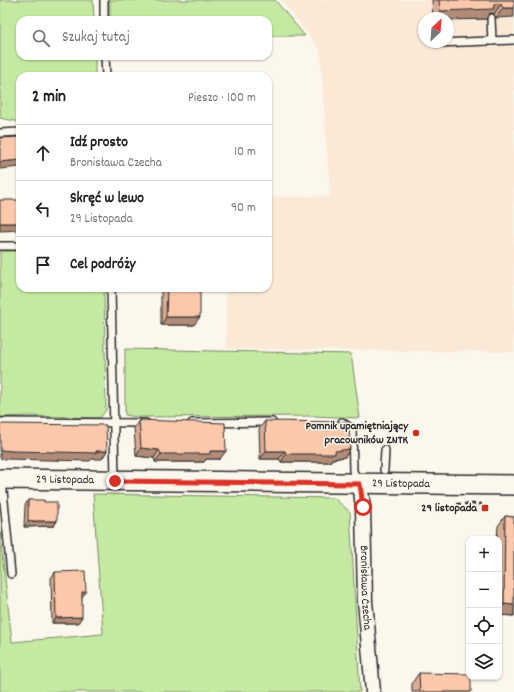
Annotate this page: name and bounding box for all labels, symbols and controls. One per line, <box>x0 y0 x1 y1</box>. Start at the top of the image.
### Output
north arrow <box>418 12 454 48</box>
search box <box>16 16 272 60</box>
icon: search <box>30 27 52 49</box>
text: Szukaj tutaj <box>62 27 130 49</box>
text: 2 min <box>32 86 66 110</box>
text: Pieszo · 100 m <box>188 89 256 108</box>
text: Idź prosto <box>70 132 128 154</box>
icon: ahead <box>32 142 54 164</box>
text: 10 m <box>234 143 256 162</box>
text: Bronisława Czecha <box>70 154 162 173</box>
text: Skręć w lewo <box>70 188 144 210</box>
icon: left <box>32 198 54 220</box>
text: 90 m <box>231 199 256 218</box>
text: 29 Listopada <box>70 210 133 229</box>
icon: arrive <box>32 254 54 276</box>
text: Cel podróży <box>70 254 136 276</box>
place label: Pomnik upamiętniający pracowników ZNTK <box>306 418 409 449</box>
marker: Pomnik upamiętniający pracowników ZNTK <box>411 428 421 438</box>
street label: 29 Listopada <box>36 471 94 489</box>
route end <box>106 472 124 490</box>
street label: 29 Listopada <box>372 475 430 493</box>
route start <box>354 498 372 516</box>
place label: 29 listopada <box>421 500 478 517</box>
marker: 29 listopada <box>480 503 490 513</box>
map controls <box>466 536 502 680</box>
button: + <box>466 536 502 572</box>
street label: Bronisława Czecha <box>355 545 376 631</box>
button: − <box>466 572 502 608</box>
button: locate <box>466 608 502 644</box>
button: layers <box>466 644 502 680</box>

